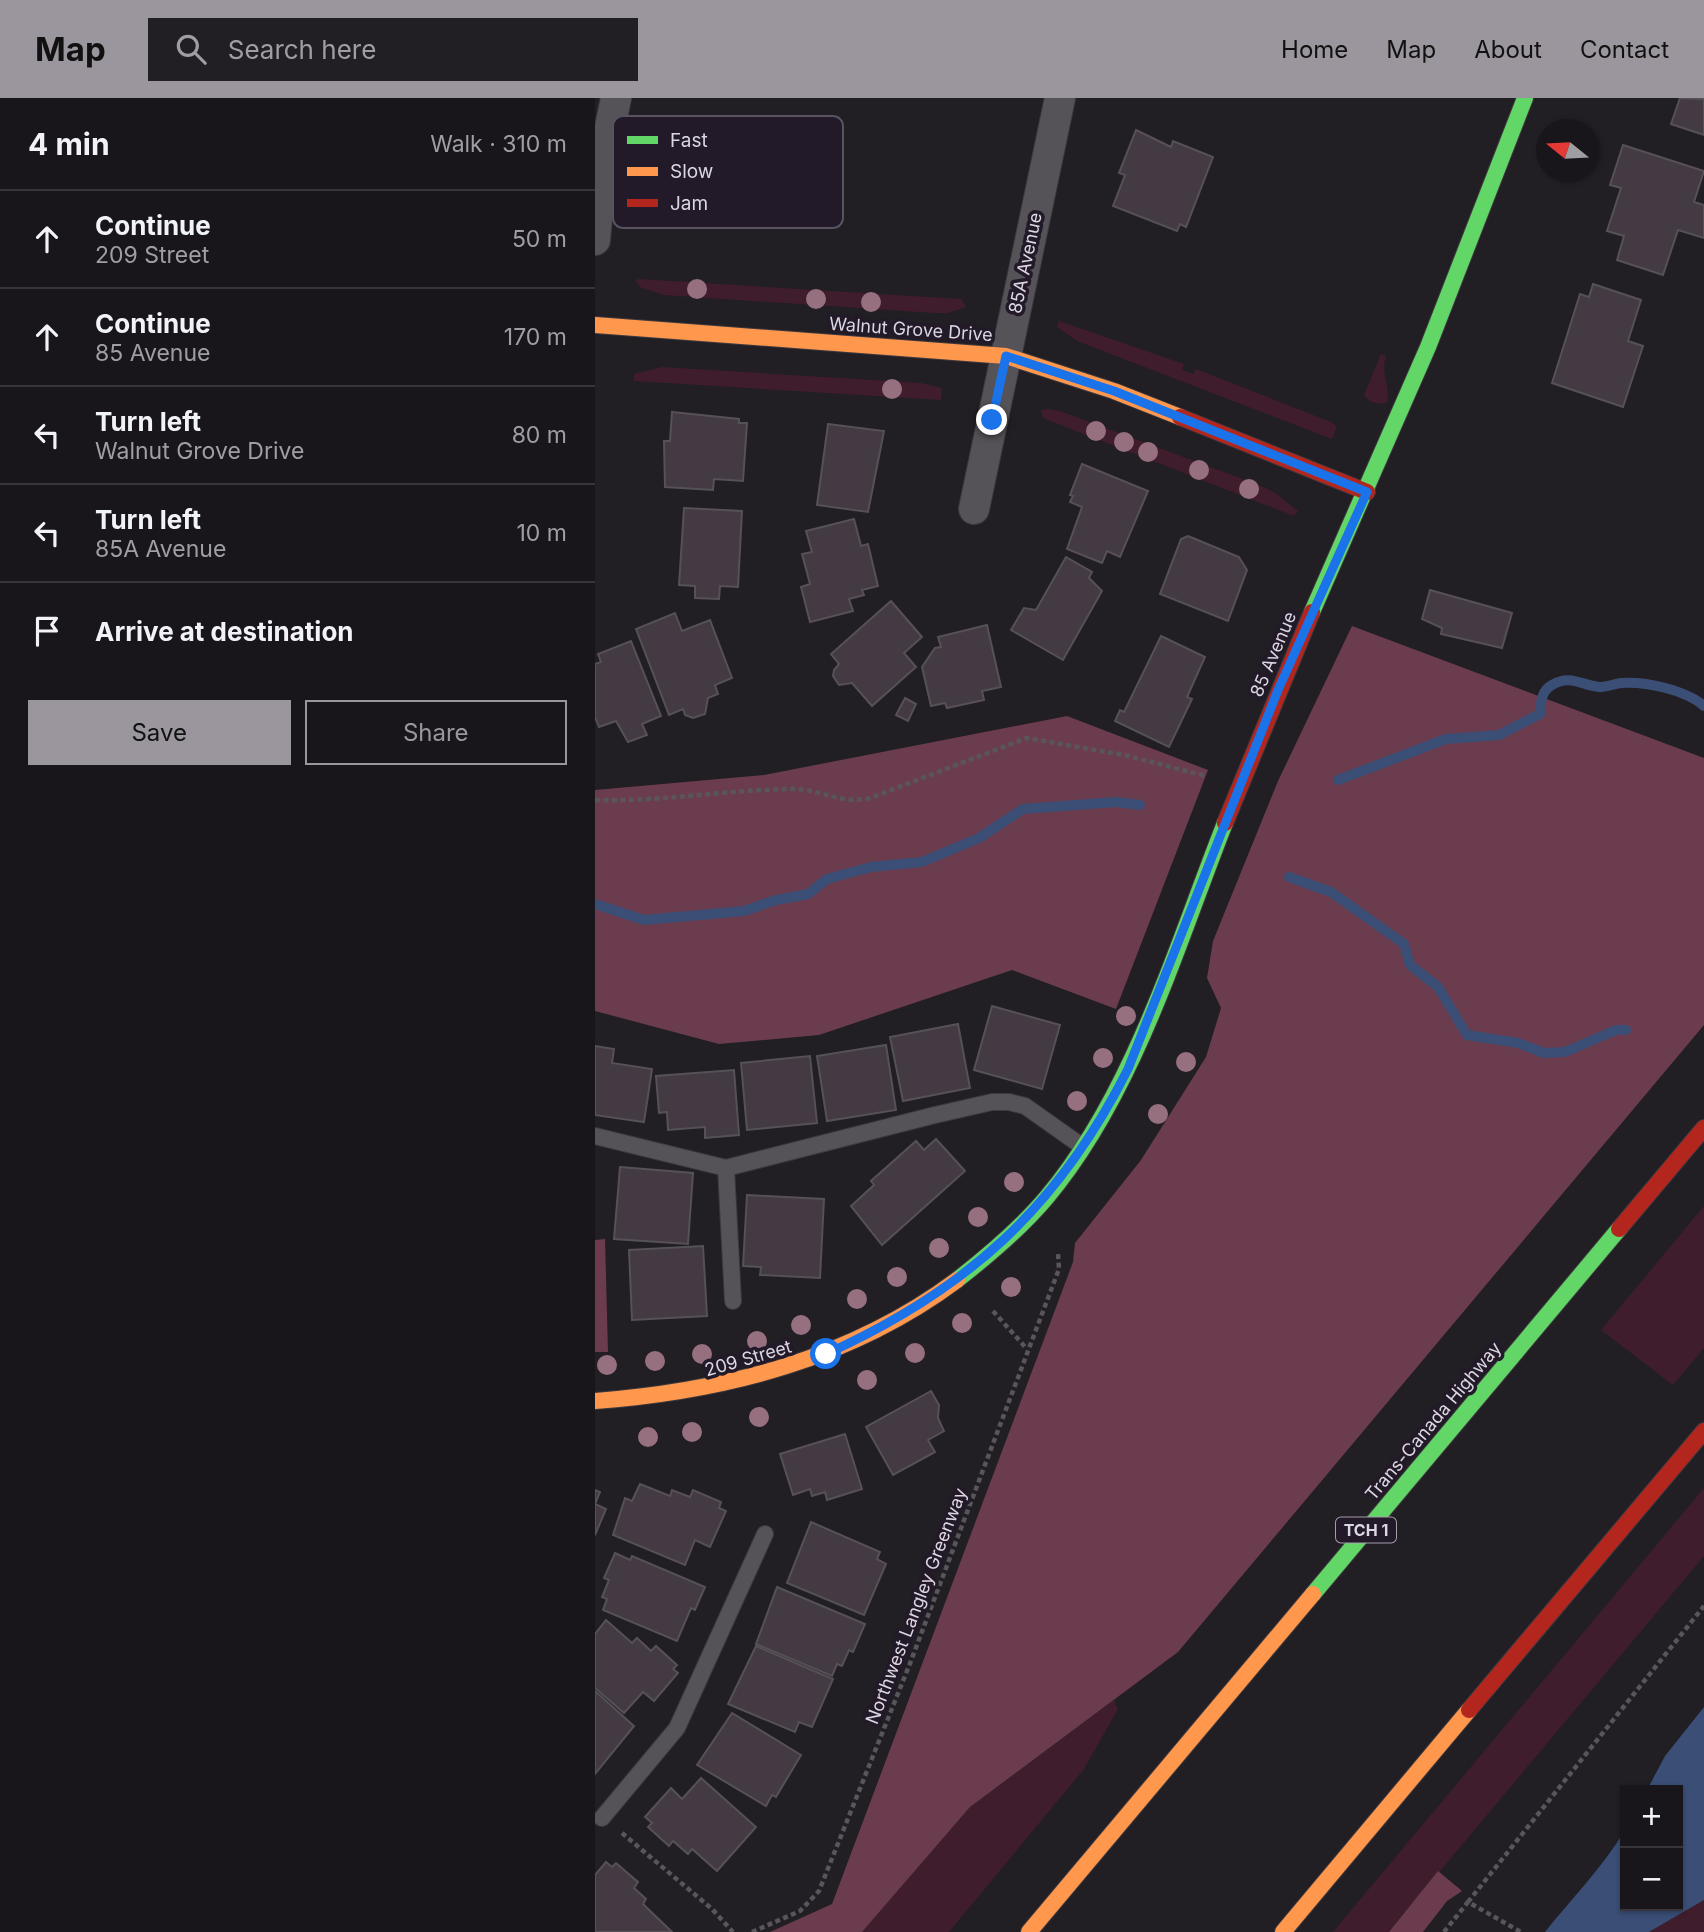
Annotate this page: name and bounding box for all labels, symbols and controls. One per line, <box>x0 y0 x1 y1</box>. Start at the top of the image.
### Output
search box <box>148 18 638 81</box>
text: Map <box>35 29 106 69</box>
icon: search <box>172 30 210 68</box>
text: Search here <box>228 34 376 65</box>
text: Home <box>1281 35 1348 64</box>
text: Map <box>1386 35 1436 64</box>
text: About <box>1474 35 1542 64</box>
text: Contact <box>1580 35 1669 64</box>
legend <box>613 116 843 228</box>
north arrow <box>1536 119 1599 182</box>
text: 4 min <box>28 126 110 162</box>
text: Fast <box>670 129 708 152</box>
text: Walk · 310 m <box>430 130 567 158</box>
text: Slow <box>670 160 713 183</box>
text: Jam <box>670 192 708 215</box>
text: Continue <box>95 210 211 241</box>
street label: 85A Avenue <box>1004 211 1046 315</box>
icon: ahead <box>28 220 66 258</box>
text: 50 m <box>512 225 567 253</box>
text: 209 Street <box>95 241 209 269</box>
text: Continue <box>95 308 211 339</box>
street label: Walnut Grove Drive <box>829 313 993 345</box>
icon: ahead <box>28 318 66 356</box>
text: 170 m <box>504 323 567 351</box>
text: 85 Avenue <box>95 339 210 367</box>
route end <box>976 404 1007 435</box>
text: Turn left <box>95 406 201 437</box>
icon: left <box>28 416 66 454</box>
text: 80 m <box>512 421 567 449</box>
text: Walnut Grove Drive <box>95 437 304 465</box>
text: Turn left <box>95 504 201 535</box>
icon: left <box>28 514 66 552</box>
text: 10 m <box>517 519 567 547</box>
text: 85A Avenue <box>95 535 226 563</box>
street label: 85 Avenue <box>1246 608 1300 700</box>
icon: arrive <box>28 612 66 650</box>
text: Arrive at destination <box>95 616 354 647</box>
button: Save <box>28 700 291 765</box>
button: Share <box>305 700 567 765</box>
street label: 209 Street <box>702 1336 794 1380</box>
route start <box>810 1338 841 1369</box>
street label: Trans-Canada Highway <box>1361 1338 1505 1504</box>
street label: Northwest Langley Greenway <box>861 1485 971 1727</box>
road number: TCH 1 <box>1336 1518 1396 1542</box>
map controls <box>1620 1785 1683 1911</box>
button: + <box>1620 1785 1683 1848</box>
button: − <box>1620 1848 1683 1911</box>

